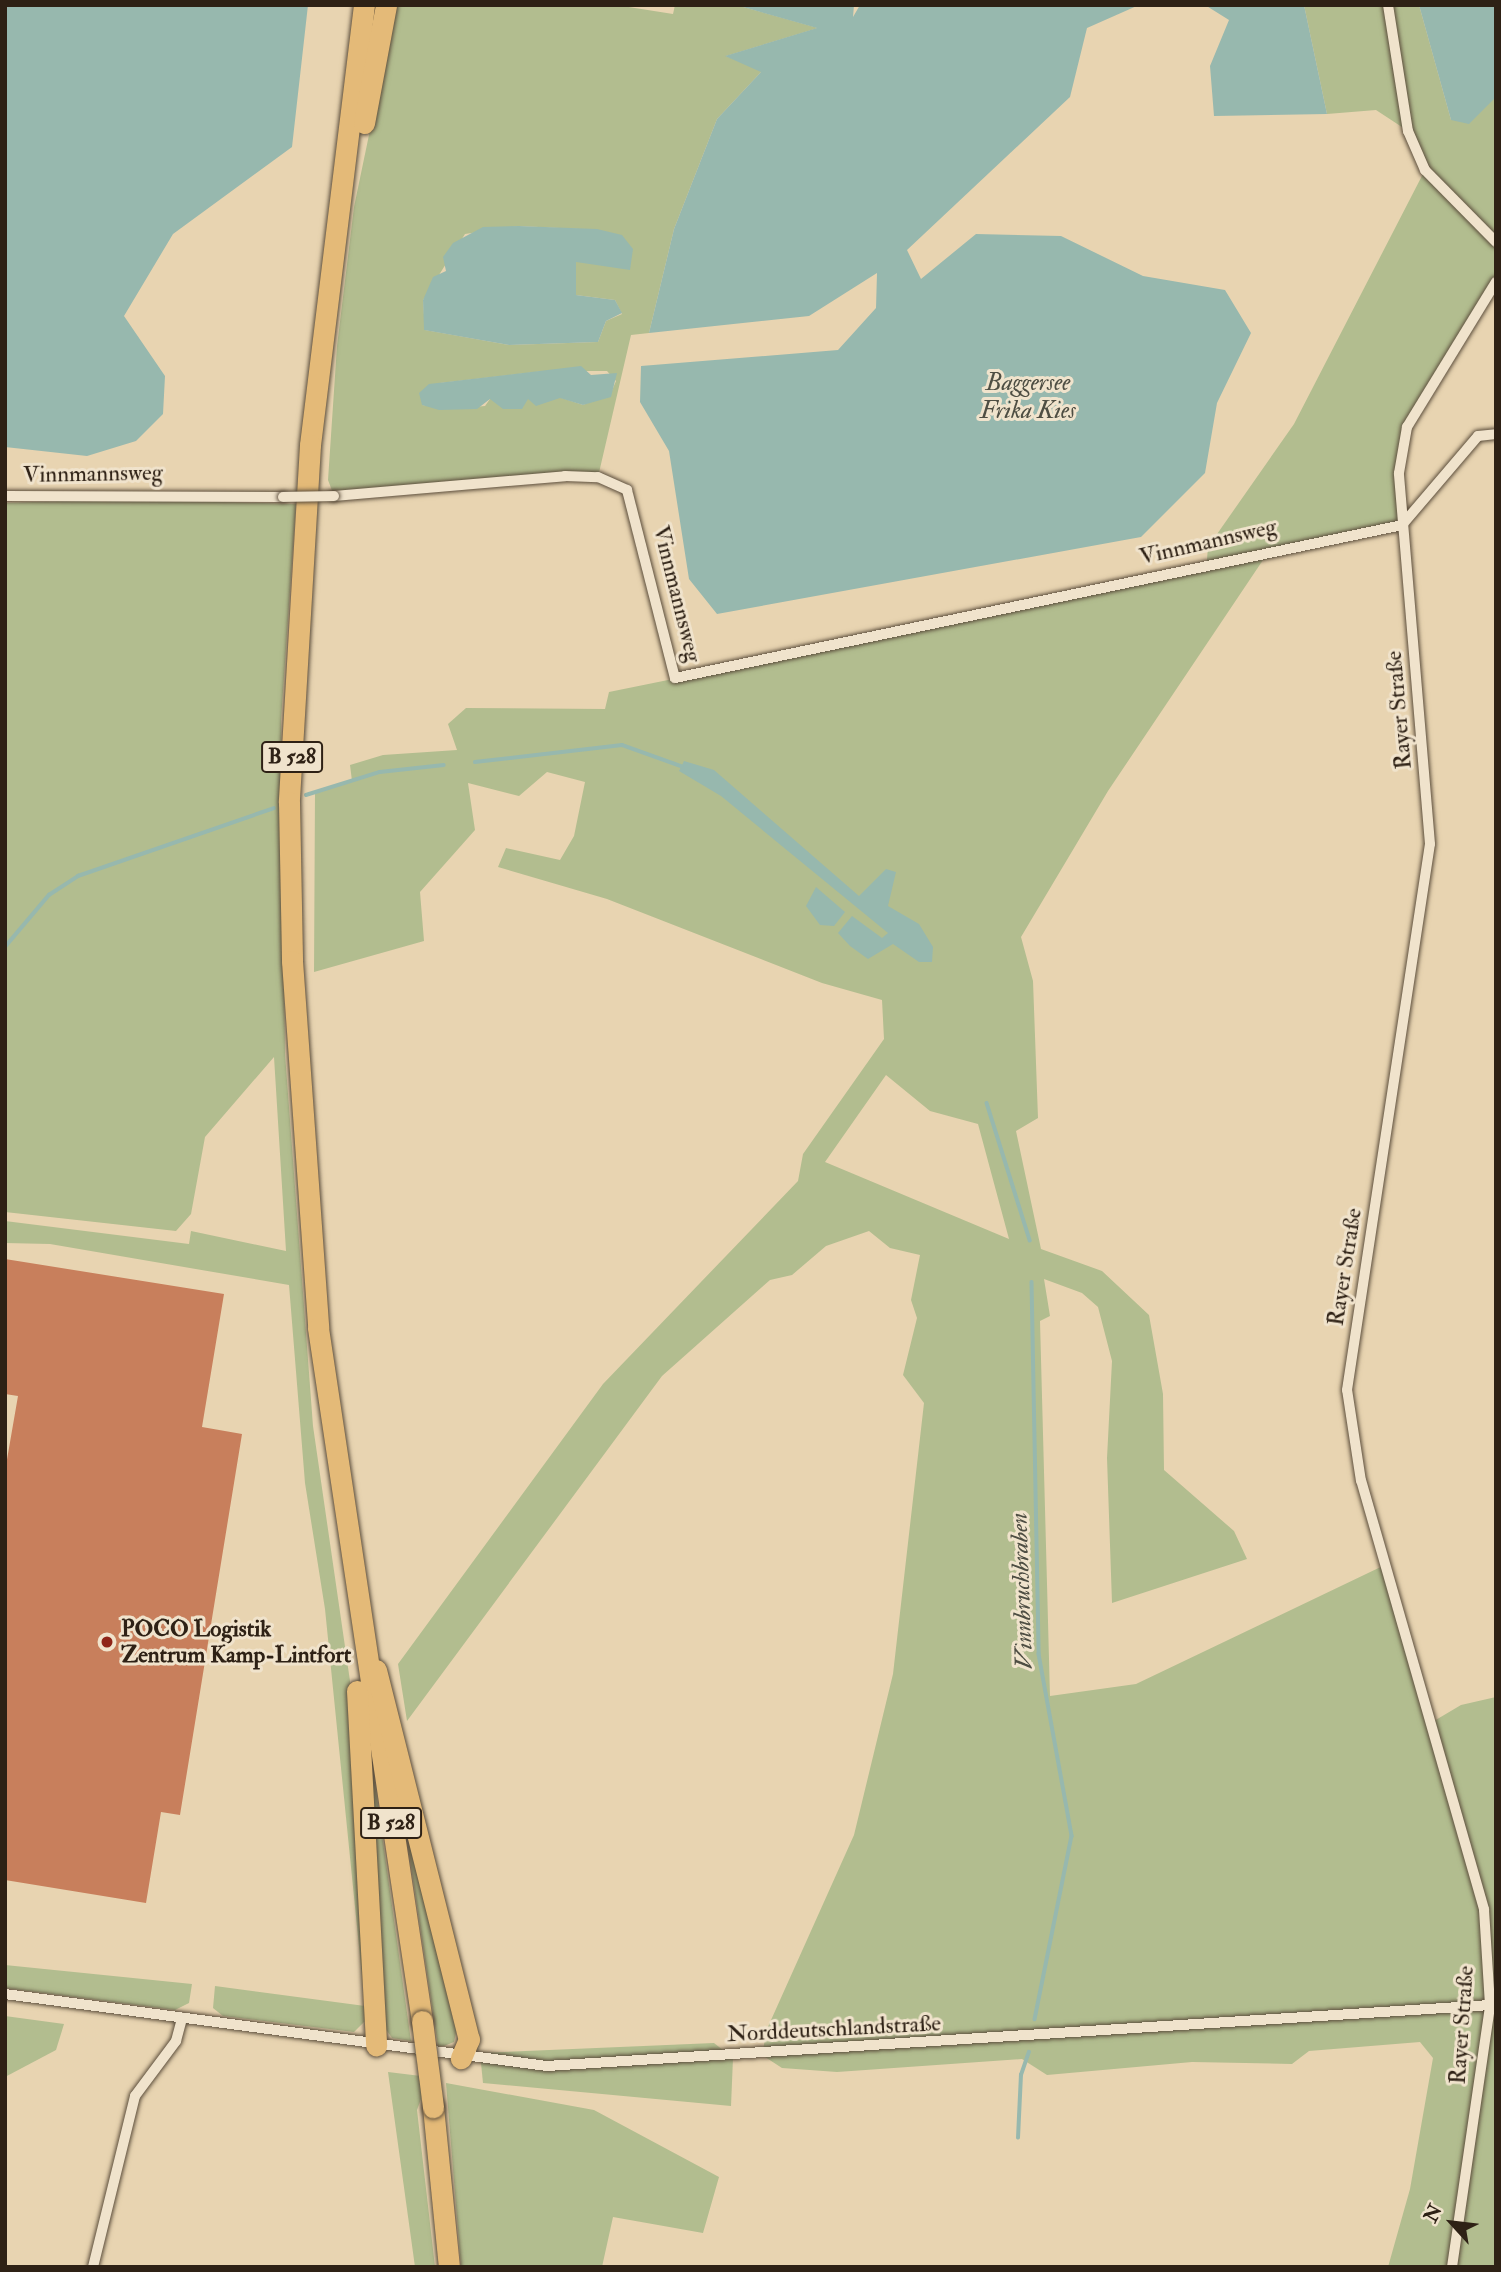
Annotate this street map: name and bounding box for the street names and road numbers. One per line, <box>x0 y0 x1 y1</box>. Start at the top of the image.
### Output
street label: Vinnmannsweg <box>23 459 163 489</box>
street label: Vinnmannsweg <box>1137 513 1279 571</box>
street label: Vinnmannsweg <box>647 523 707 665</box>
street label: Rayer Straße <box>1380 650 1418 770</box>
road number: B 528 <box>260 740 324 774</box>
street label: Rayer Straße <box>1322 1206 1368 1328</box>
road number: B 528 <box>360 1806 422 1840</box>
street label: Rayer Straße <box>1444 1965 1480 2085</box>
street label: Norddeutschlandstraße <box>726 2010 942 2048</box>

